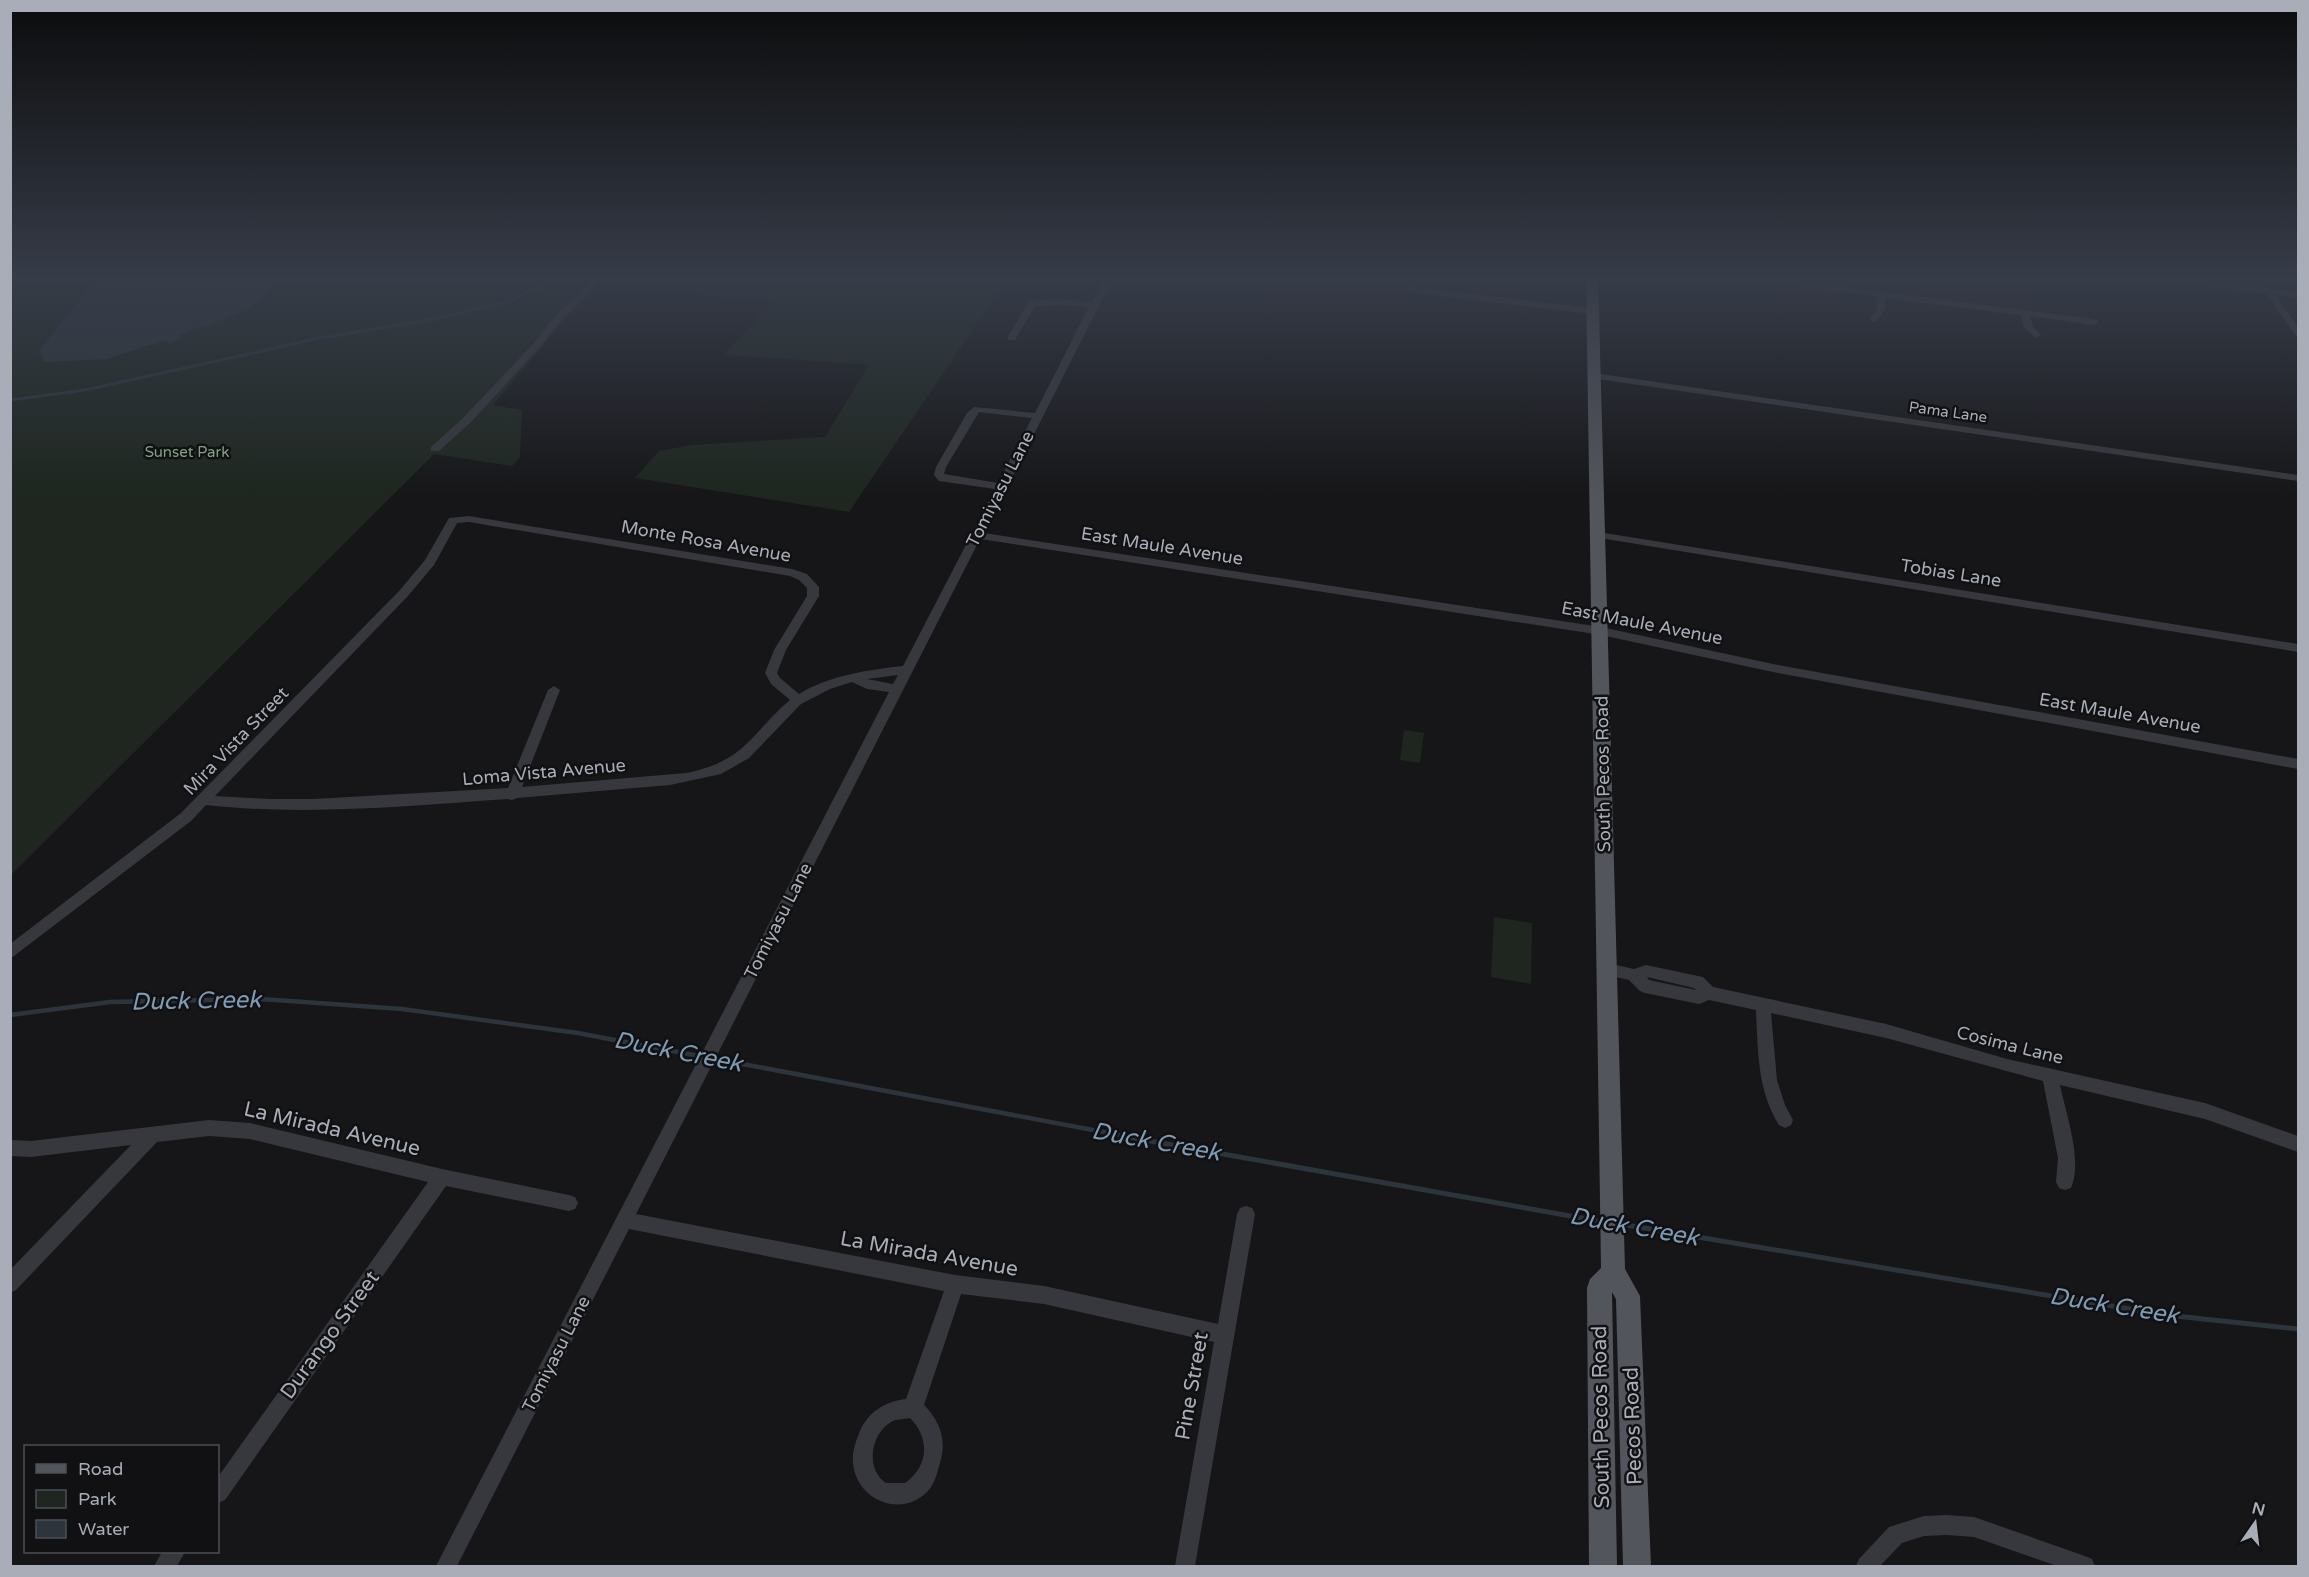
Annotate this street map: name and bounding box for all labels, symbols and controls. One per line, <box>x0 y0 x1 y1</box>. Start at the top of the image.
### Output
street label: Pama Lane <box>1908 398 1988 426</box>
street label: Tomiyasu Lane <box>961 427 1039 551</box>
park label: Sunset Park <box>145 443 229 461</box>
street label: Monte Rosa Avenue <box>619 515 793 567</box>
street label: East Maule Avenue <box>1079 522 1245 570</box>
street label: Tobias Lane <box>1899 554 2003 592</box>
street label: East Maule Avenue <box>1560 597 1724 649</box>
street label: Mira Vista Street <box>179 682 293 800</box>
street label: East Maule Avenue <box>2037 688 2203 738</box>
street label: South Pecos Road <box>1591 696 1615 852</box>
street label: Loma Vista Avenue <box>461 754 627 790</box>
street label: Tomiyasu Lane <box>739 859 817 983</box>
water label: Duck Creek <box>131 985 263 1017</box>
street label: Cosima Lane <box>1954 1021 2066 1069</box>
water label: Duck Creek <box>611 1025 747 1079</box>
street label: La Mirada Avenue <box>241 1097 423 1161</box>
water label: Duck Creek <box>1089 1116 1224 1168</box>
water label: Duck Creek <box>1567 1201 1702 1253</box>
street label: La Mirada Avenue <box>838 1226 1020 1282</box>
street label: Durango Street <box>275 1266 385 1404</box>
water label: Duck Creek <box>2047 1281 2182 1331</box>
street label: Tomiyasu Lane <box>517 1292 595 1416</box>
street label: South Pecos Road <box>1587 1325 1615 1509</box>
street label: Pine Street <box>1170 1330 1214 1442</box>
street label: Pecos Road <box>1618 1367 1648 1485</box>
legend <box>24 1445 219 1553</box>
text: Road <box>78 1458 123 1480</box>
text: Park <box>78 1488 117 1510</box>
north arrow <box>2225 1493 2285 1553</box>
text: N <box>2250 1498 2267 1521</box>
text: Water <box>78 1518 129 1540</box>

